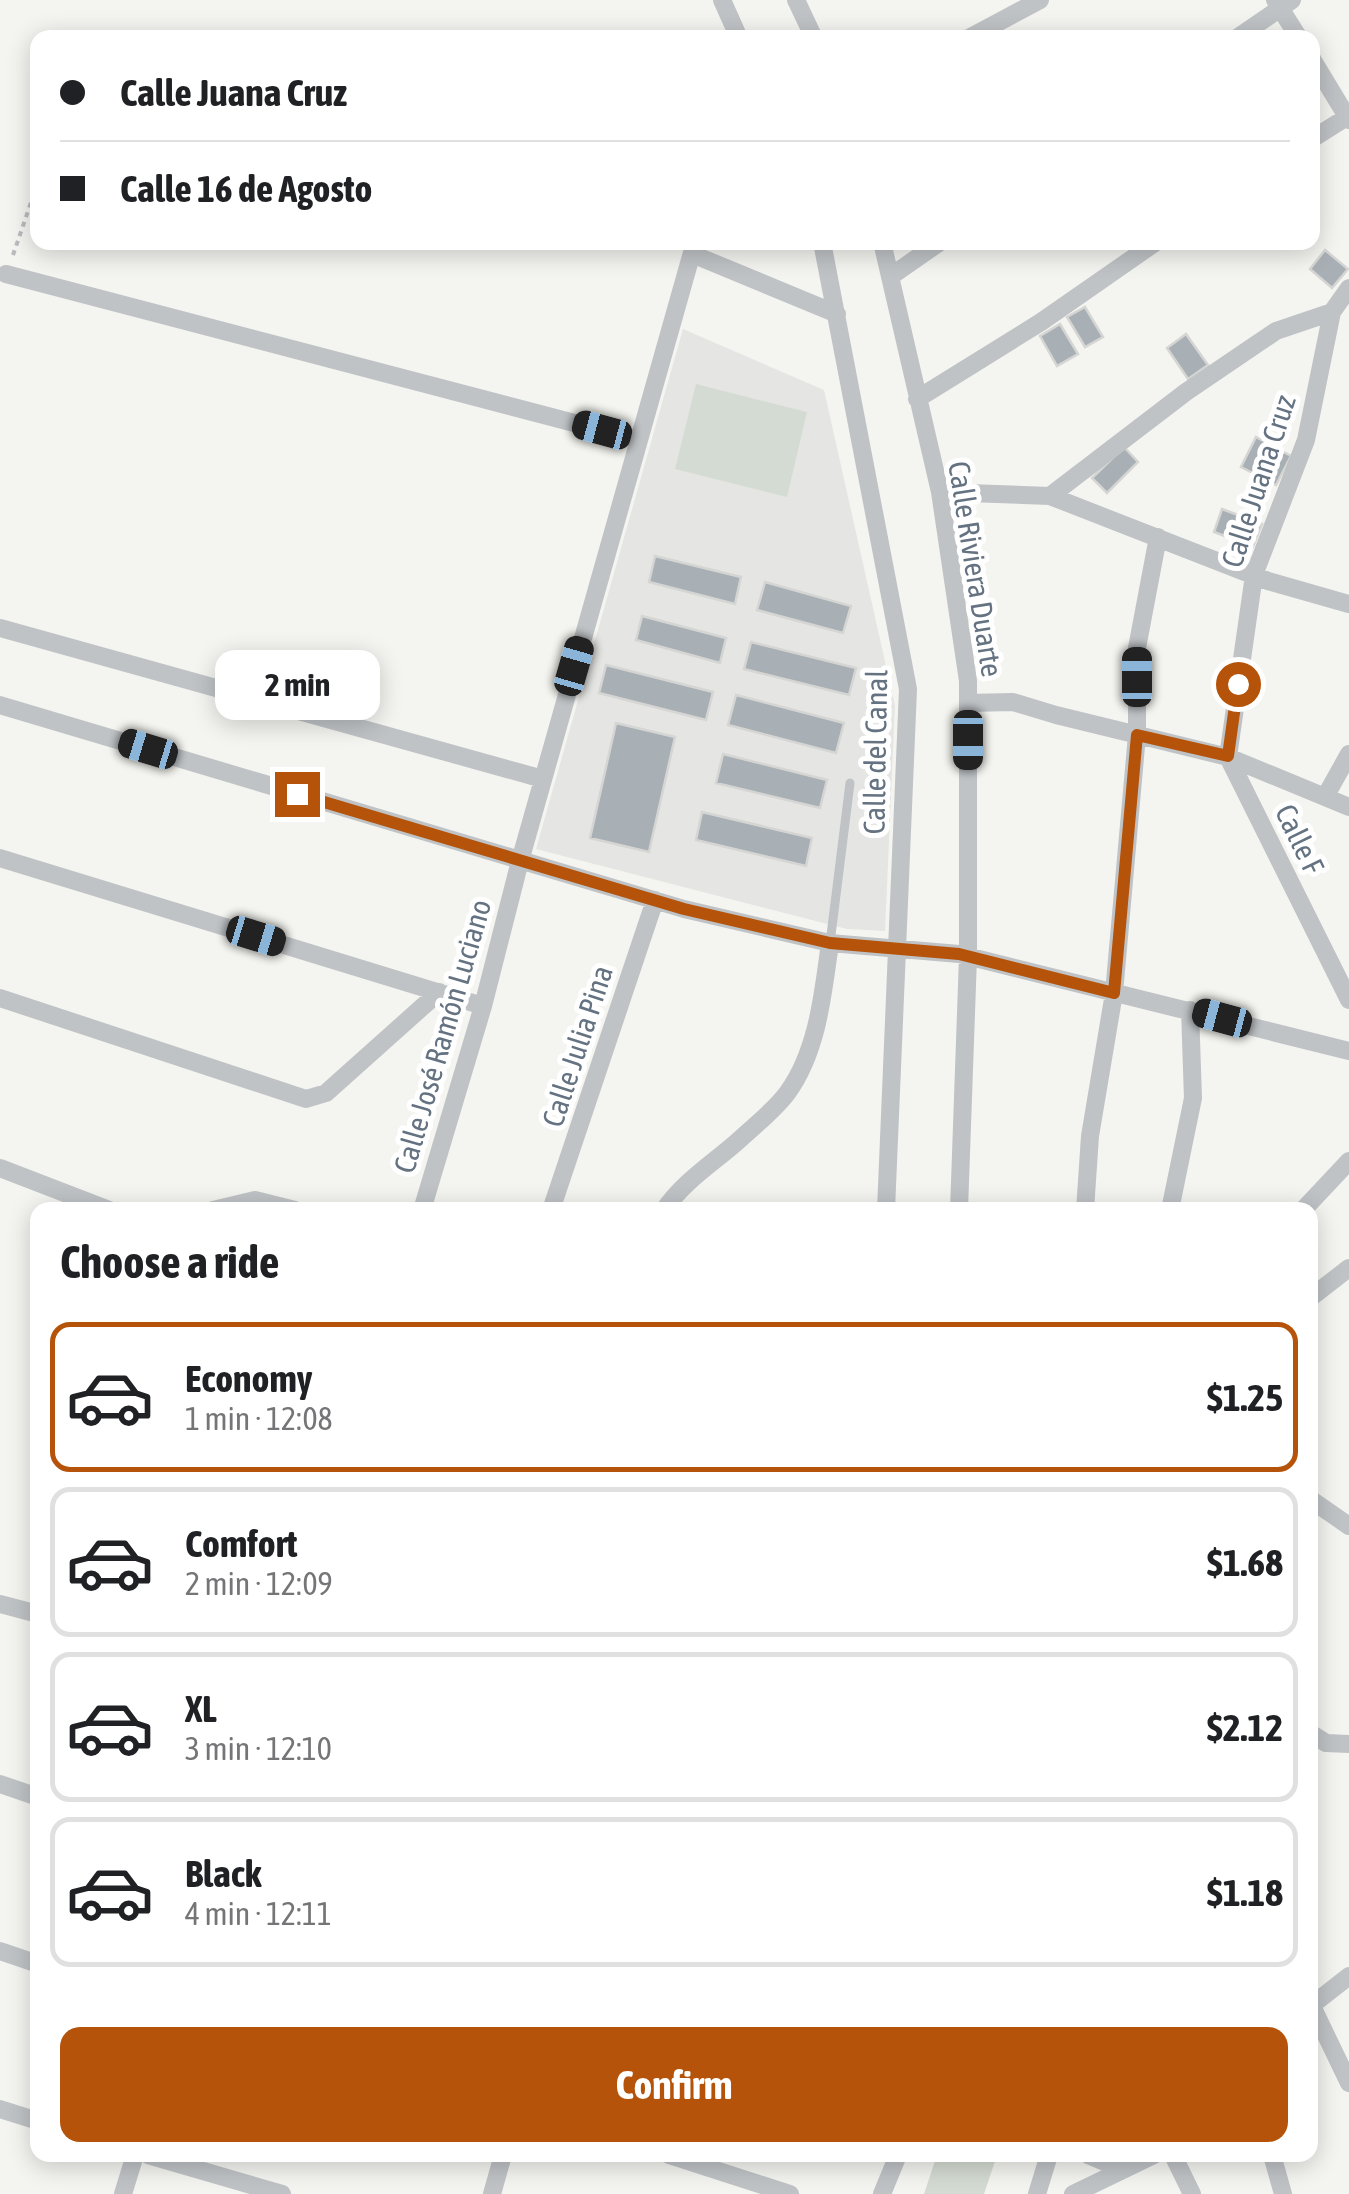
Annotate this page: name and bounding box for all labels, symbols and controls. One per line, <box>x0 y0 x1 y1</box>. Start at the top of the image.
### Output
text: Calle Juana Cruz <box>120 71 347 114</box>
text: Calle 16 de Agosto <box>120 167 372 210</box>
street label: Calle Juana Cruz <box>1214 390 1302 571</box>
car <box>569 408 635 452</box>
street label: Calle Riviera Duarte <box>942 459 1010 679</box>
car <box>551 633 597 699</box>
car <box>1122 647 1152 707</box>
callout: 2 min <box>214 649 380 719</box>
route start <box>1216 662 1261 707</box>
text: 2 min <box>265 666 330 703</box>
street label: Calle del Canal <box>857 669 893 835</box>
car <box>953 710 983 770</box>
car <box>115 726 181 772</box>
route end <box>275 772 320 817</box>
street label: Calle F <box>1269 799 1331 879</box>
street label: Calle José Ramón Luciano <box>387 895 497 1177</box>
car <box>223 913 289 959</box>
street label: Calle Julia Pina <box>535 961 619 1131</box>
car <box>1189 996 1255 1040</box>
text: Choose a ride <box>60 1236 279 1288</box>
icon: car <box>65 1352 155 1442</box>
text: Economy <box>185 1357 312 1400</box>
text: $1.25 <box>1207 1376 1283 1419</box>
text: 1 min · 12:08 <box>185 1400 332 1437</box>
icon: car <box>65 1517 155 1607</box>
text: Comfort <box>185 1522 297 1565</box>
text: $1.68 <box>1207 1541 1283 1584</box>
text: 2 min · 12:09 <box>185 1565 332 1602</box>
icon: car <box>65 1682 155 1772</box>
text: XL <box>185 1687 217 1730</box>
text: $2.12 <box>1207 1706 1283 1749</box>
text: 3 min · 12:10 <box>185 1730 332 1767</box>
icon: car <box>65 1847 155 1937</box>
text: Black <box>185 1852 262 1895</box>
text: $1.18 <box>1207 1871 1283 1914</box>
text: 4 min · 12:11 <box>185 1895 332 1932</box>
button: Confirm <box>60 2027 1288 2142</box>

